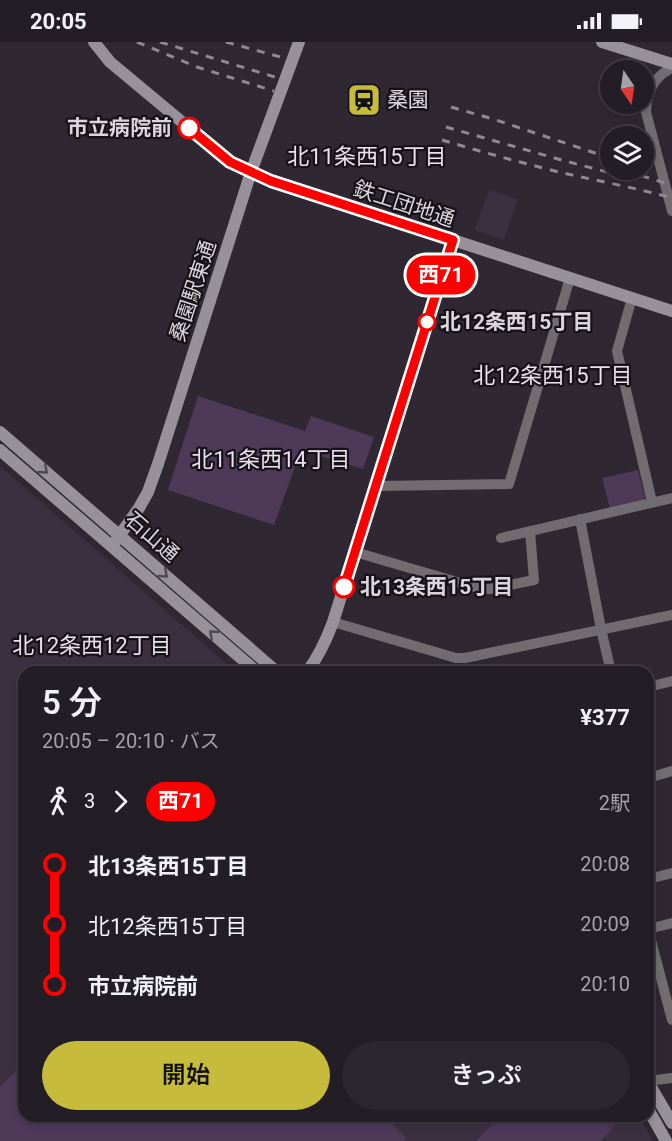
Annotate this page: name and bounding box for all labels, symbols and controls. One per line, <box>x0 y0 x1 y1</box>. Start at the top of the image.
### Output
text: 20:05 <box>30 9 87 34</box>
north arrow <box>600 60 654 114</box>
map controls <box>600 60 654 180</box>
station icon: 桑園 <box>346 82 382 118</box>
place label: 桑園 <box>387 88 429 112</box>
place label: 市立病院前 <box>67 116 172 140</box>
marker: 市立病院前 <box>178 117 200 139</box>
button: layers <box>600 126 654 180</box>
district label: 北11条西15丁目 <box>287 144 447 169</box>
street label: 鉄工団地通 <box>350 176 458 232</box>
street label: 桑園駅東通 <box>165 237 221 345</box>
line badge: 西71 <box>406 256 476 294</box>
text: 西71 <box>418 263 464 287</box>
place label: 北12条西15丁目 <box>440 310 593 334</box>
marker: 北12条西15丁目 <box>418 313 436 331</box>
district label: 北12条西15丁目 <box>473 363 633 388</box>
district label: 北11条西14丁目 <box>191 447 351 472</box>
one-way arrow <box>37 463 48 474</box>
street label: 石山通 <box>120 507 184 567</box>
one-way arrow <box>157 567 168 578</box>
place label: 北13条西15丁目 <box>360 575 513 599</box>
marker: 北13条西15丁目 <box>333 576 355 598</box>
one-way arrow <box>209 630 220 641</box>
district label: 北12条西12丁目 <box>12 633 172 658</box>
text: 5 分 <box>42 683 102 722</box>
text: ¥377 <box>580 705 630 730</box>
text: 20:05 – 20:10 · バス <box>42 729 220 753</box>
icon: walk <box>42 785 75 818</box>
icon: forward <box>104 785 137 818</box>
text: 3 <box>84 789 95 813</box>
text: 西71 <box>158 789 203 813</box>
text: 2駅 <box>599 791 630 815</box>
text: 20:08 <box>580 852 630 876</box>
text: 北13条西15丁目 <box>88 854 249 879</box>
text: 20:09 <box>580 912 630 936</box>
text: 北12条西15丁目 <box>88 914 247 939</box>
text: 20:10 <box>580 972 630 996</box>
text: 市立病院前 <box>88 974 198 999</box>
button: 開始 <box>42 1041 330 1110</box>
button: きっぷ <box>342 1041 630 1110</box>

